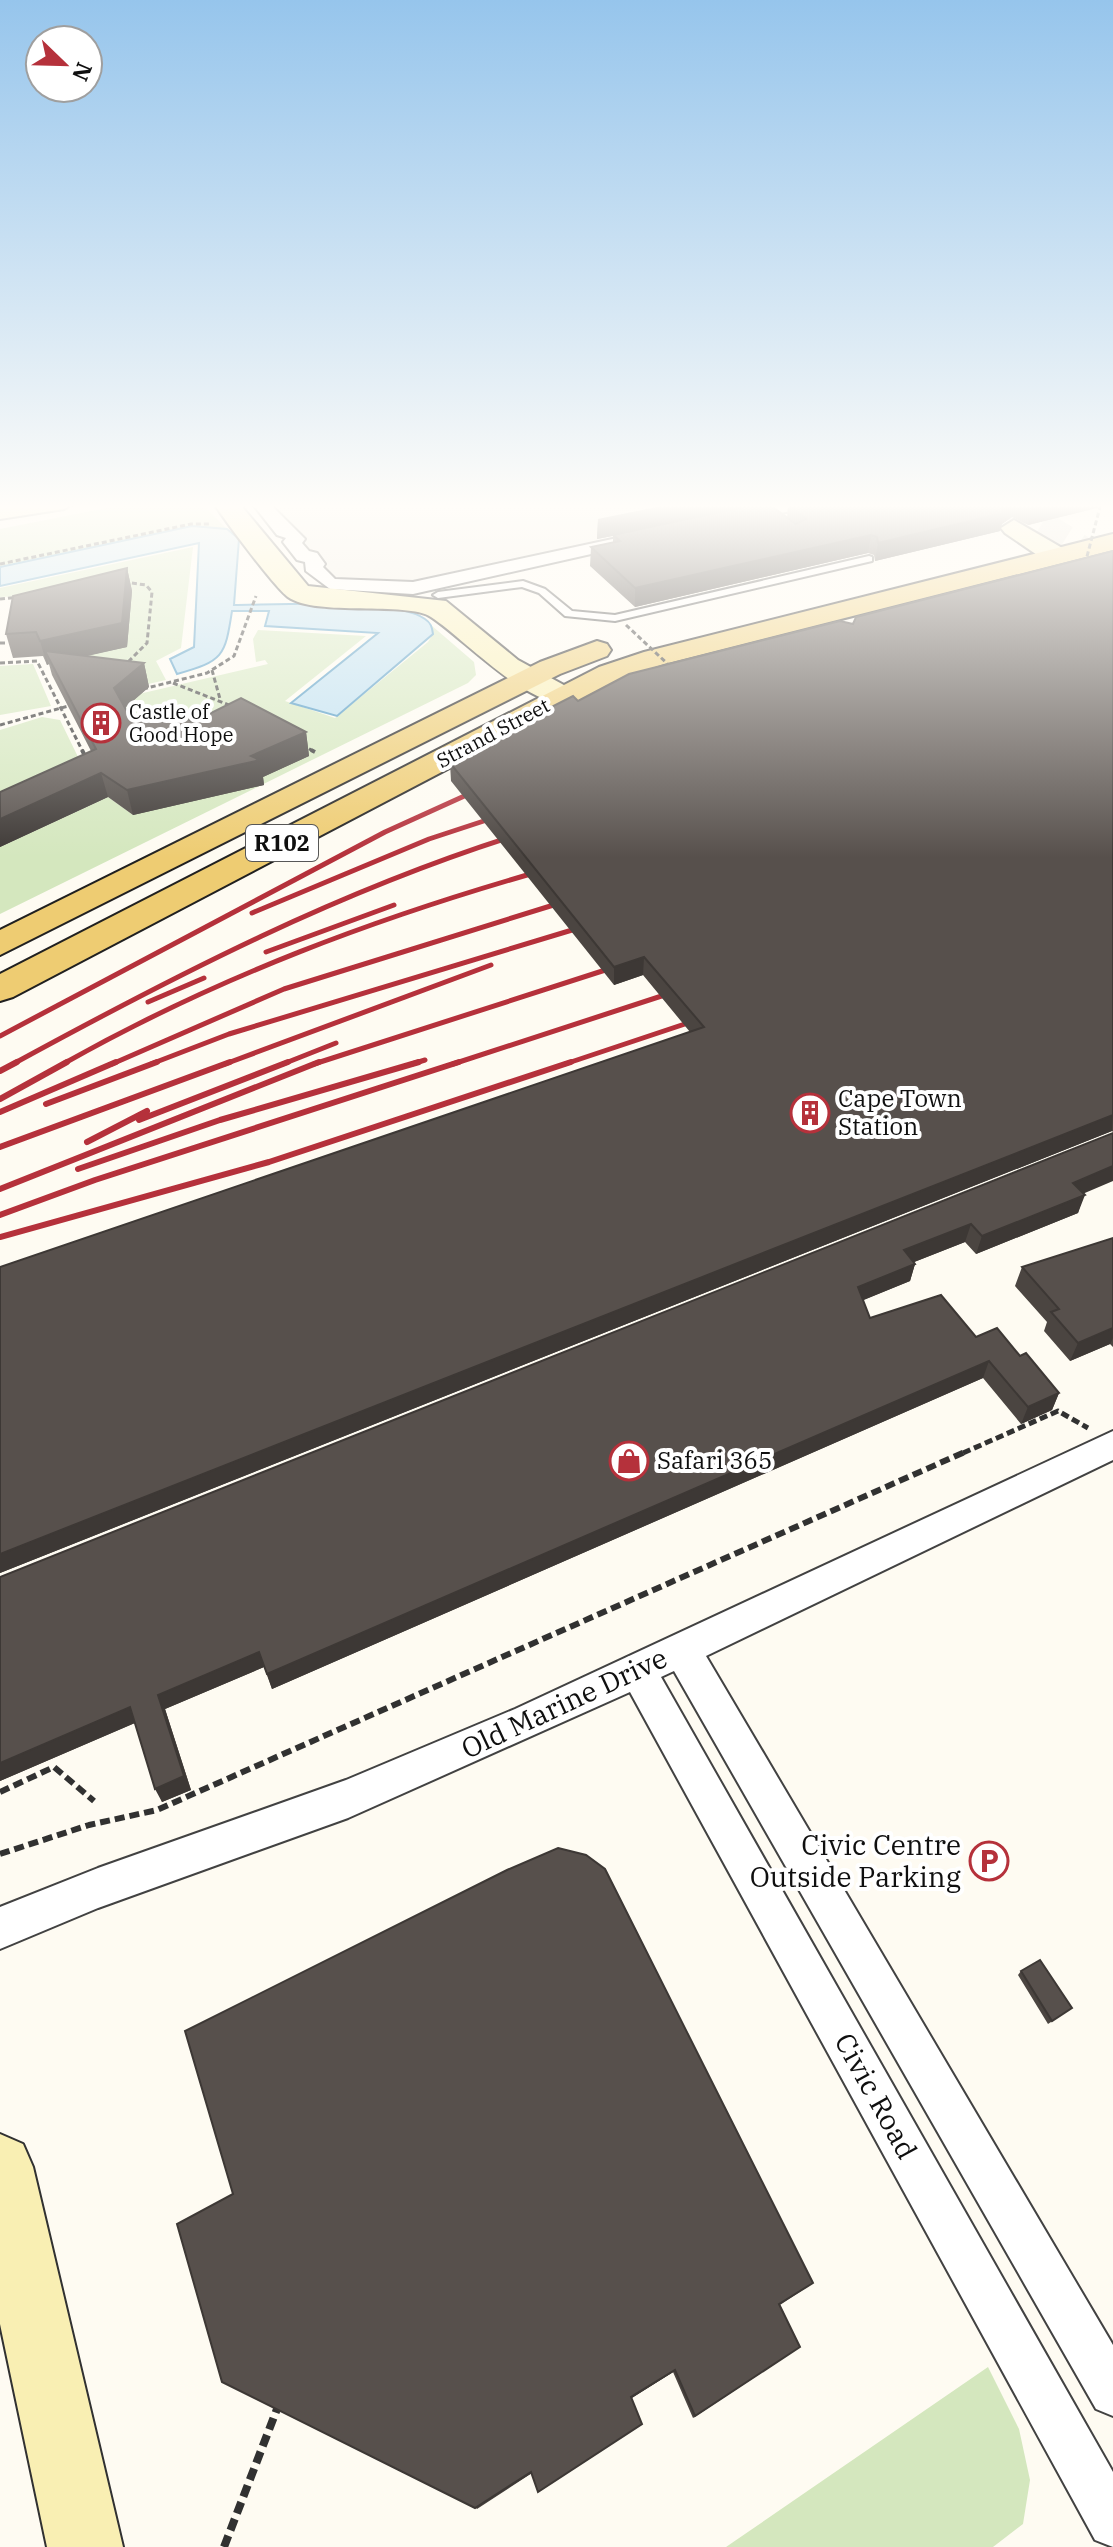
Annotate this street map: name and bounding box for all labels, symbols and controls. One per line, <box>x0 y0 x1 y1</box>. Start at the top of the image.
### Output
north arrow <box>24 24 104 104</box>
text: N <box>66 58 100 86</box>
street label: Strand Street <box>432 691 554 774</box>
place label: Castle of Good Hope <box>129 698 233 748</box>
building icon: Castle of Good Hope <box>80 702 122 744</box>
road number: R102 <box>246 825 318 861</box>
place label: Cape Town Station <box>838 1082 962 1142</box>
building icon: Cape Town Station <box>789 1092 831 1134</box>
shop icon: Safari 365 <box>608 1440 650 1482</box>
place label: Safari 365 <box>657 1444 772 1476</box>
street label: Old Marine Drive <box>455 1639 673 1766</box>
place label: Civic Centre Outside Parking <box>750 1826 961 1895</box>
parking icon: Civic Centre Outside Parking <box>968 1840 1010 1882</box>
street label: Civic Road <box>827 2026 926 2165</box>

